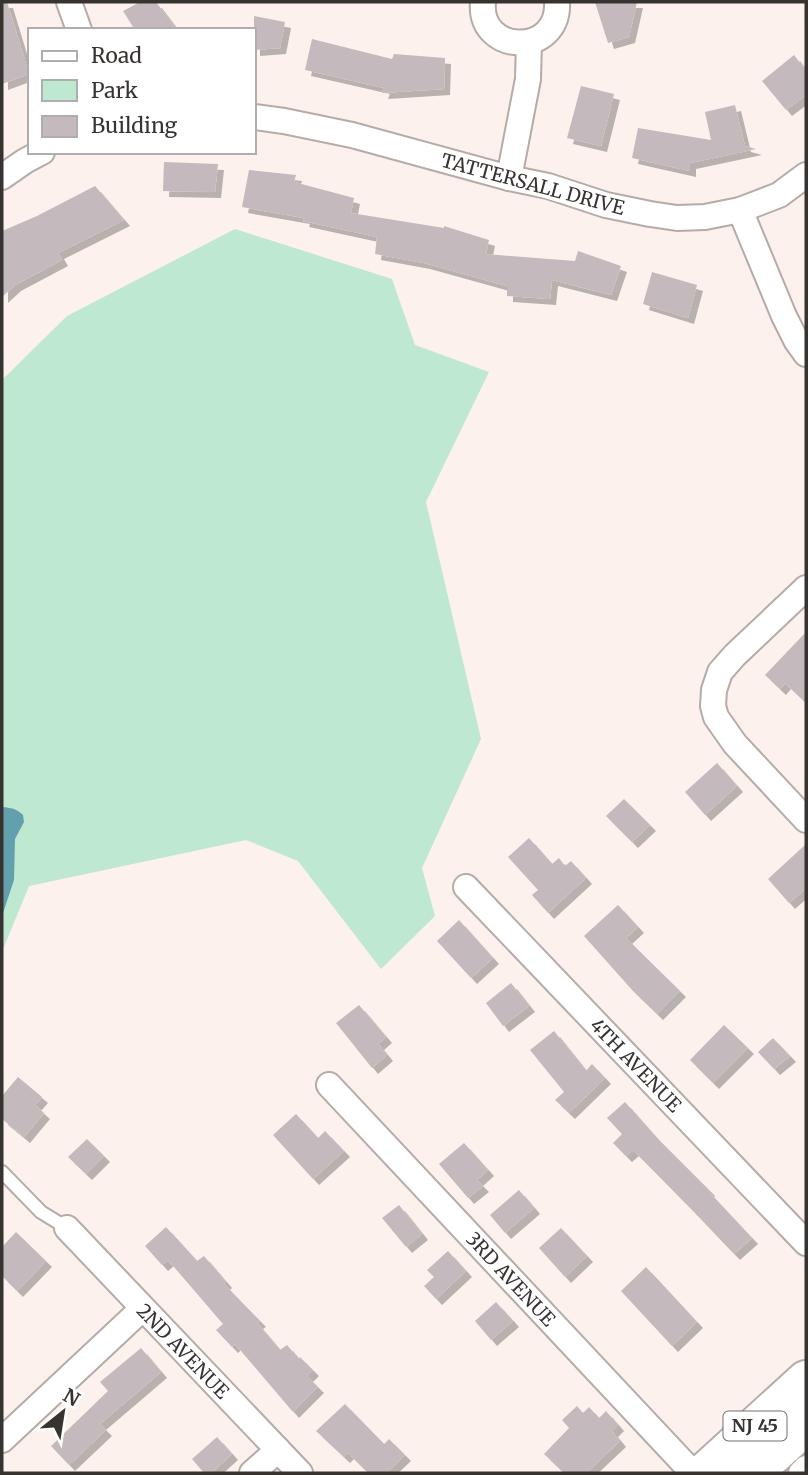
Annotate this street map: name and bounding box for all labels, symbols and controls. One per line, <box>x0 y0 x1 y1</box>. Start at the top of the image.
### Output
legend <box>28 28 256 154</box>
text: Road <box>91 42 142 69</box>
text: Park <box>91 77 138 104</box>
text: Building <box>91 112 178 139</box>
street label: TATTERSALL DRIVE <box>439 148 627 220</box>
street label: 4TH AVENUE <box>585 1013 687 1117</box>
street label: 3RD AVENUE <box>461 1227 561 1331</box>
street label: 2ND AVENUE <box>132 1299 234 1403</box>
north arrow <box>28 1377 98 1447</box>
text: N <box>59 1383 84 1411</box>
road number: NJ 45 <box>724 1412 786 1441</box>

